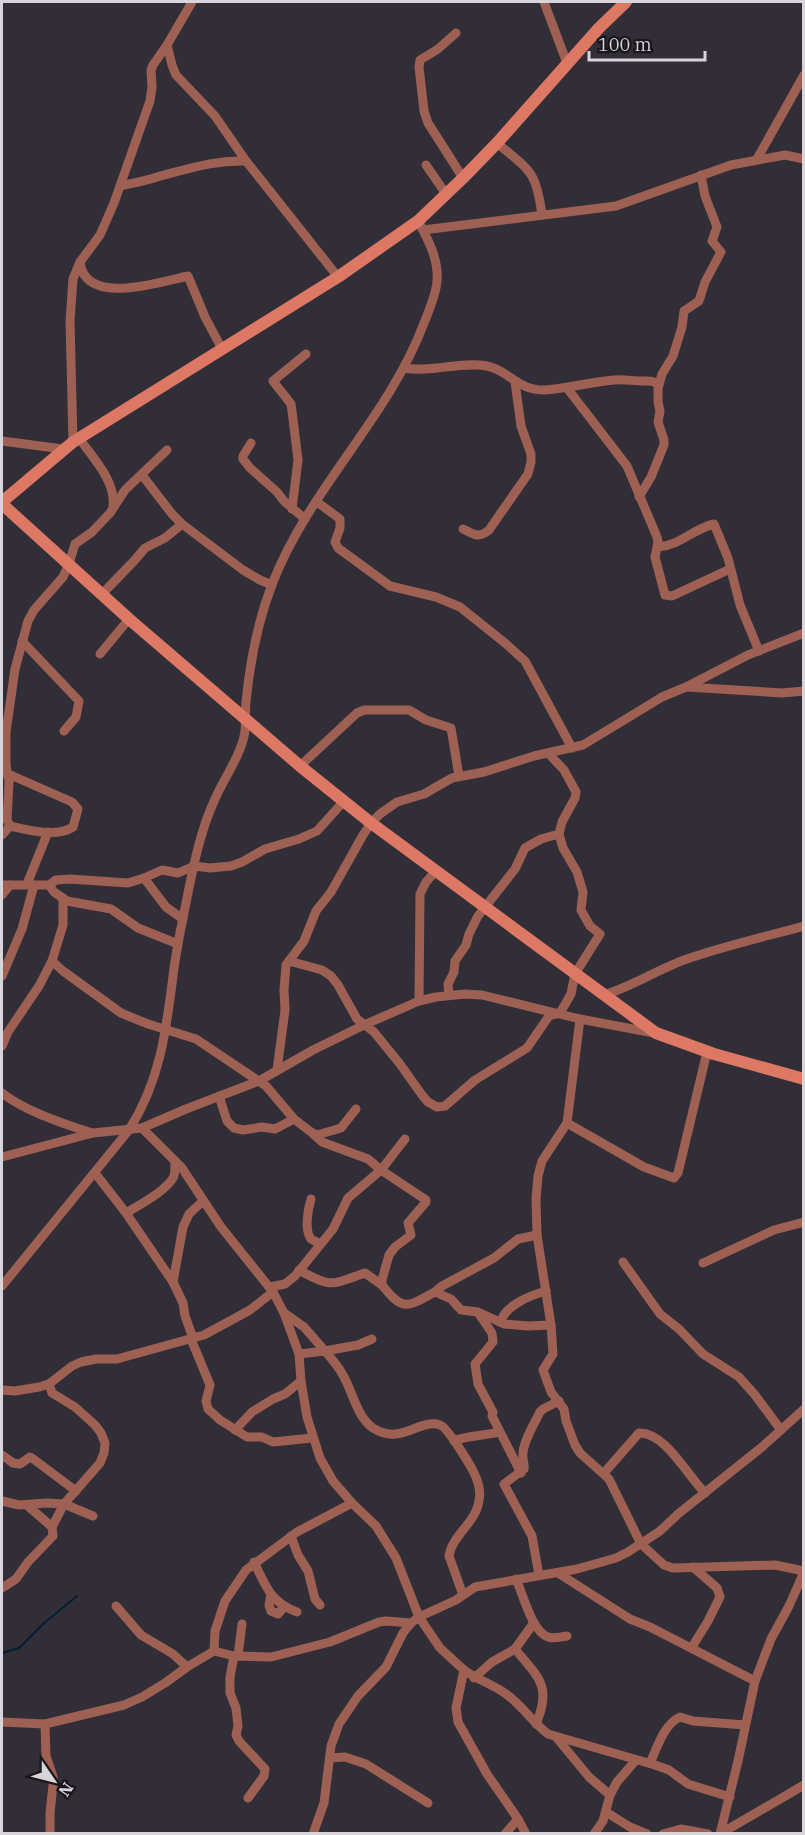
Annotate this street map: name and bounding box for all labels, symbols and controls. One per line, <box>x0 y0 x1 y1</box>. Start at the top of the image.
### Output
scale bar <box>589 24 704 62</box>
text: 100 m <box>598 33 652 56</box>
north arrow <box>24 1751 84 1811</box>
text: N <box>54 1779 78 1801</box>

